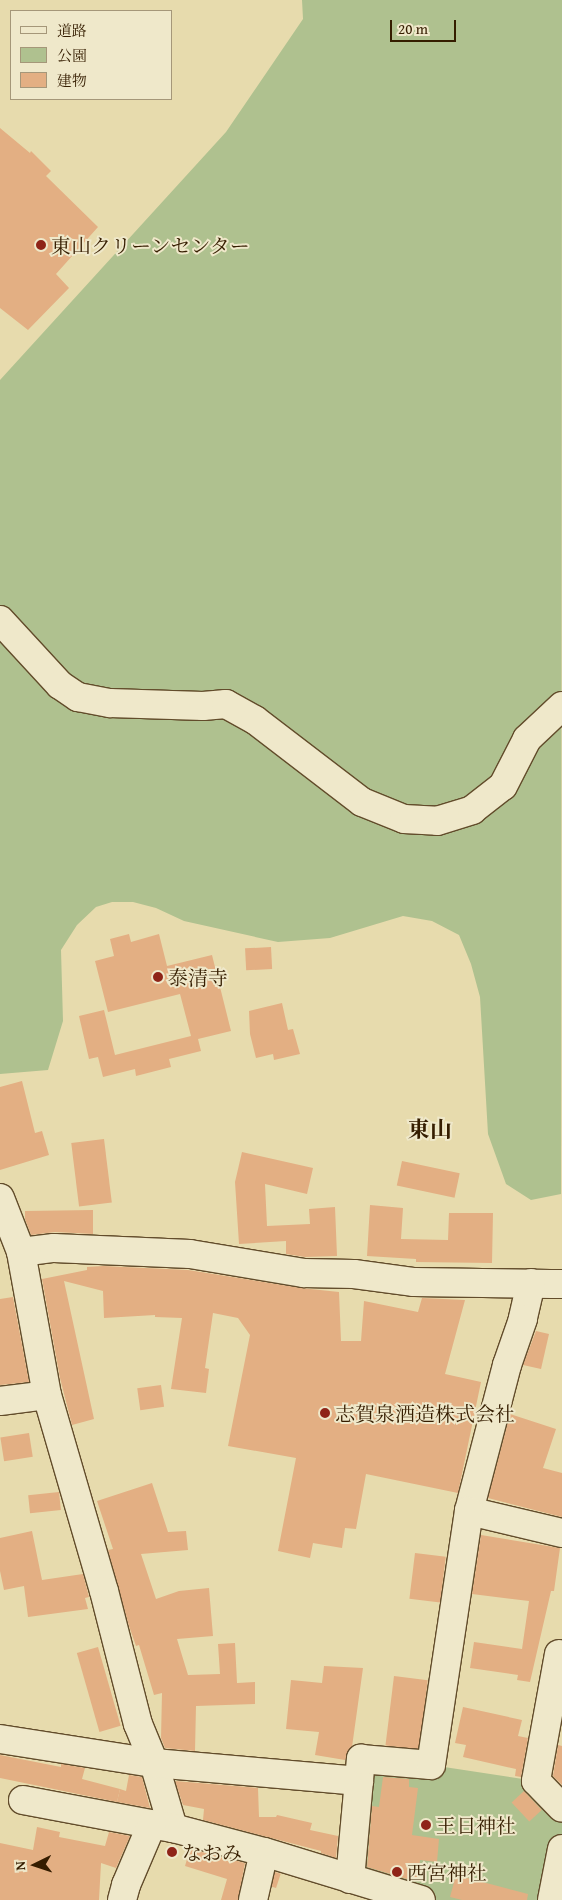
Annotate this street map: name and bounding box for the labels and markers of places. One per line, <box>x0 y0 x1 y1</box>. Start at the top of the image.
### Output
place label: 東山クリーンセンター <box>51 233 251 257</box>
marker: 東山クリーンセンター <box>35 239 47 251</box>
place label: 泰清寺 <box>168 965 228 989</box>
marker: 泰清寺 <box>152 971 164 983</box>
place label: 志賀泉酒造株式会社 <box>335 1401 515 1425</box>
marker: 志賀泉酒造株式会社 <box>319 1407 331 1419</box>
place label: 王日神社 <box>436 1813 516 1837</box>
marker: 王日神社 <box>420 1819 432 1831</box>
place label: なおみ <box>182 1840 242 1864</box>
marker: なおみ <box>166 1846 178 1858</box>
place label: 西宮神社 <box>407 1860 487 1884</box>
marker: 西宮神社 <box>391 1866 403 1878</box>

